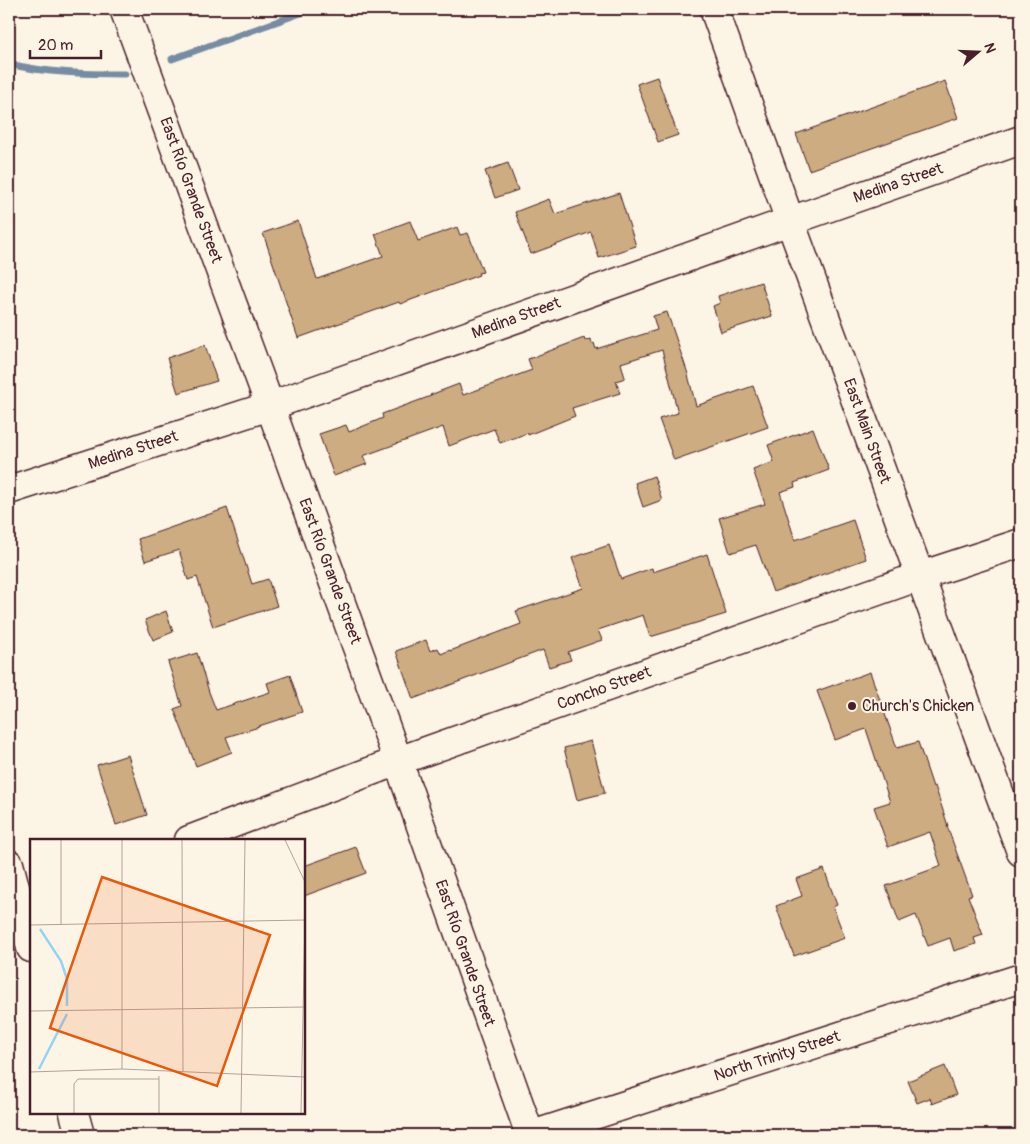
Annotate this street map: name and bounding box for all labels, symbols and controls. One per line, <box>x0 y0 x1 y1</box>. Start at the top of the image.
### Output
scale bar <box>30 28 101 60</box>
north arrow <box>952 28 1002 78</box>
text: 20 m <box>38 36 73 55</box>
text: N <box>980 41 999 55</box>
street label: East Río Grande Street <box>155 114 227 266</box>
street label: Medina Street <box>851 158 946 208</box>
street label: Medina Street <box>469 292 564 343</box>
street label: East Main Street <box>839 376 895 487</box>
street label: Medina Street <box>86 426 181 474</box>
street label: East Río Grande Street <box>294 495 366 647</box>
street label: Concho Street <box>554 662 654 714</box>
place label: Church's Chicken <box>862 696 974 716</box>
marker: Church's Chicken <box>846 700 858 712</box>
inset map <box>30 839 305 1114</box>
street label: East Río Grande Street <box>431 877 500 1029</box>
street label: North Trinity Street <box>711 1026 843 1086</box>

